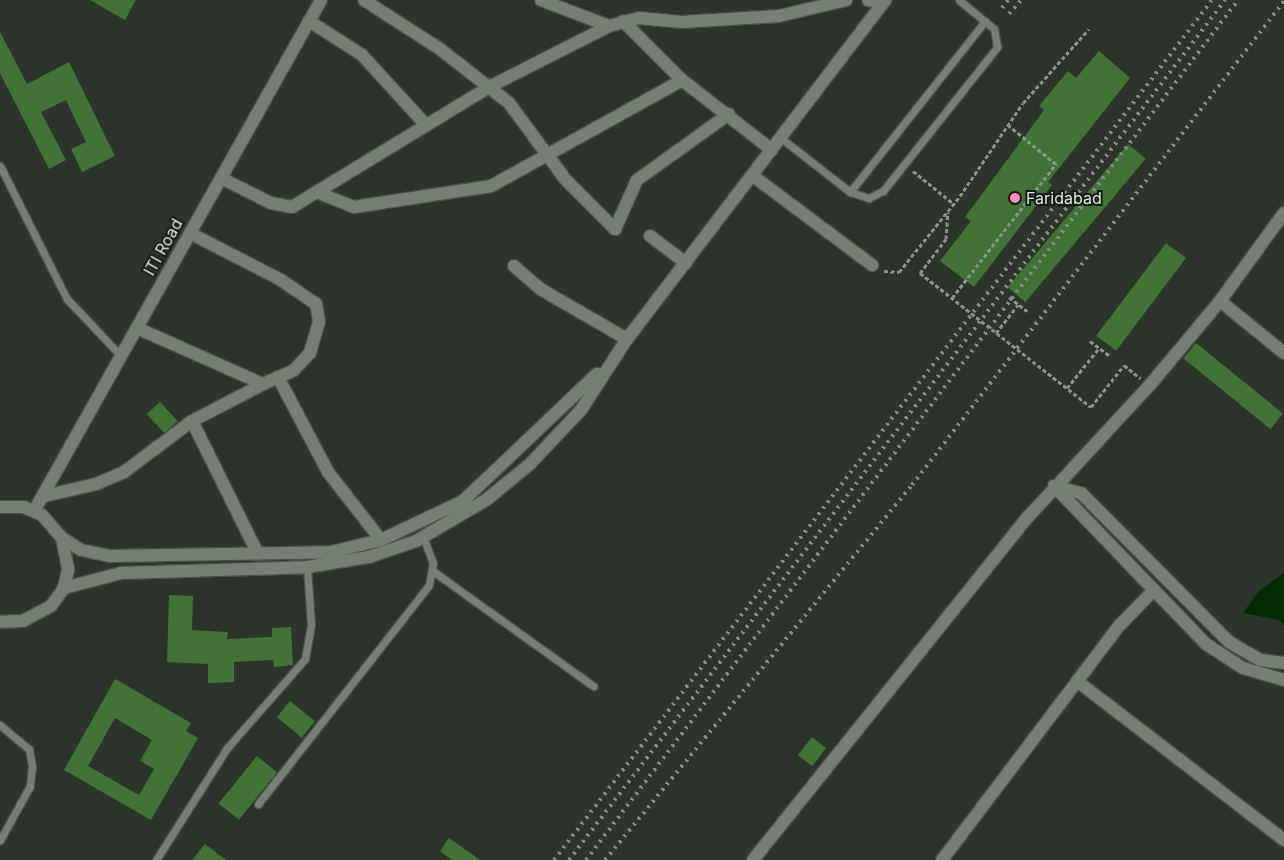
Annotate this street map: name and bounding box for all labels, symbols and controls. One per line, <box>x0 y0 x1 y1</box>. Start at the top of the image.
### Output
place label: Faridabad <box>1026 188 1102 208</box>
marker: Faridabad <box>1008 191 1022 205</box>
street label: ITI Road <box>140 215 186 279</box>

